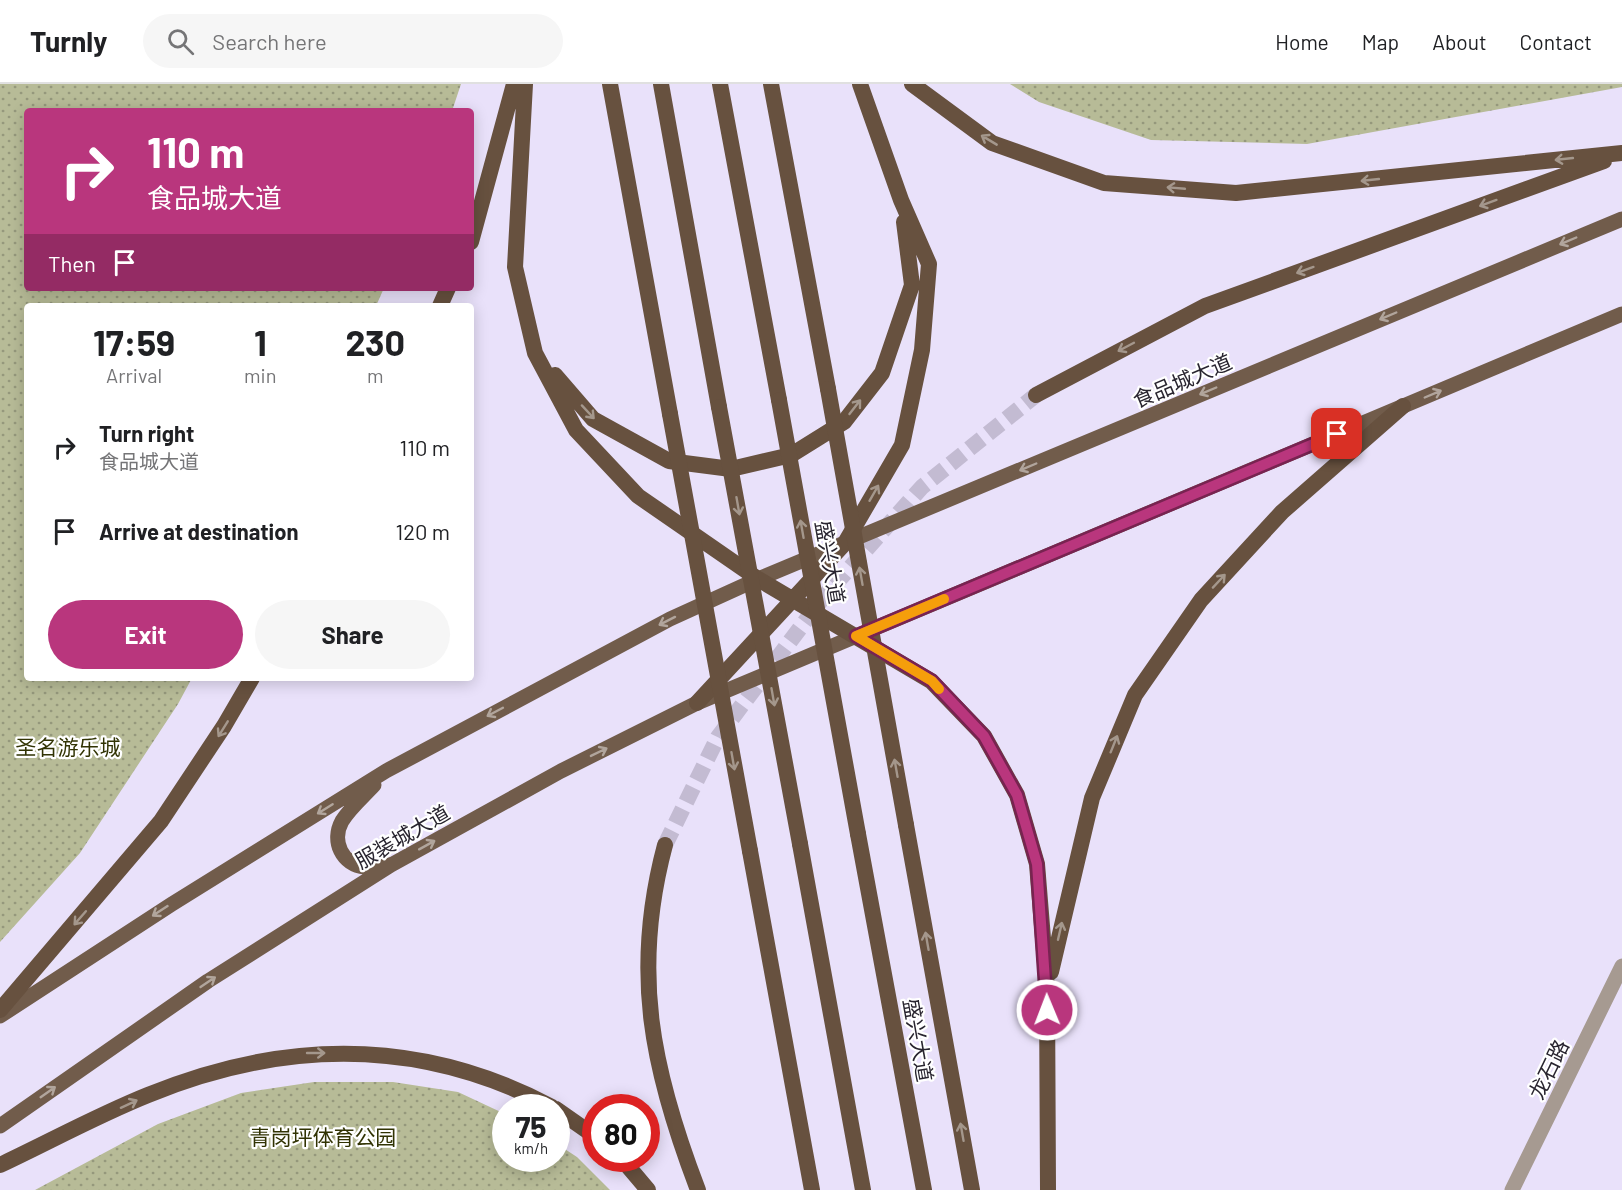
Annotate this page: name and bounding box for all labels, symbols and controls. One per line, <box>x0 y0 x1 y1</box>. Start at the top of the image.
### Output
search box <box>143 14 563 68</box>
text: Turnly <box>30 24 107 58</box>
icon: search <box>164 25 197 58</box>
text: Search here <box>212 28 327 54</box>
text: Home <box>1275 29 1329 54</box>
text: Map <box>1362 29 1399 54</box>
text: About <box>1432 29 1487 54</box>
text: Contact <box>1520 29 1592 54</box>
text: 110 m <box>147 126 244 176</box>
icon: right <box>48 132 126 210</box>
one-way arrow <box>981 133 998 145</box>
one-way arrow <box>1554 154 1574 165</box>
one-way arrow <box>1361 175 1380 186</box>
text: 食品城大道 <box>147 181 282 213</box>
one-way arrow <box>1166 183 1186 194</box>
one-way arrow <box>1479 199 1498 210</box>
one-way arrow <box>1559 236 1578 247</box>
icon: arrive <box>108 246 141 279</box>
text: Then <box>48 250 96 276</box>
one-way arrow <box>1296 265 1315 276</box>
one-way arrow <box>1379 311 1398 322</box>
text: 17:59 <box>93 320 175 363</box>
text: 1 <box>254 320 267 363</box>
text: 230 <box>345 320 405 363</box>
one-way arrow <box>1118 342 1136 353</box>
street label: 食品城大道 <box>1129 348 1235 412</box>
text: Arrival <box>106 363 162 387</box>
text: min <box>244 363 277 387</box>
text: m <box>367 363 384 387</box>
one-way arrow <box>1199 386 1218 397</box>
one-way arrow <box>1423 388 1441 399</box>
one-way arrow <box>848 400 861 416</box>
one-way arrow <box>581 405 595 420</box>
pin <box>1311 408 1362 459</box>
icon: arrive <box>1320 417 1353 450</box>
text: Turn right <box>99 420 194 446</box>
icon: right <box>48 431 81 464</box>
text: 110 m <box>400 434 450 460</box>
text: 食品城大道 <box>99 449 199 473</box>
one-way arrow <box>1019 462 1037 473</box>
one-way arrow <box>869 485 881 502</box>
one-way arrow <box>732 495 743 515</box>
icon: arrive <box>48 515 81 548</box>
text: Arrive at destination <box>99 518 298 544</box>
text: 120 m <box>395 518 450 544</box>
street label: 盛兴大道 <box>811 518 851 606</box>
one-way arrow <box>796 519 807 539</box>
one-way arrow <box>855 566 866 586</box>
one-way arrow <box>1212 573 1226 588</box>
button: Exit <box>48 600 243 669</box>
button: Share <box>255 600 450 669</box>
one-way arrow <box>659 615 676 627</box>
one-way arrow <box>768 687 779 707</box>
one-way arrow <box>486 707 504 718</box>
one-way arrow <box>216 720 229 737</box>
park label: 圣名游乐城 <box>16 734 121 759</box>
one-way arrow <box>1109 735 1120 754</box>
one-way arrow <box>589 746 607 757</box>
one-way arrow <box>728 751 739 771</box>
one-way arrow <box>890 758 901 778</box>
street label: 服装城大道 <box>350 799 454 873</box>
one-way arrow <box>317 803 334 815</box>
one-way arrow <box>418 839 435 851</box>
one-way arrow <box>151 905 168 918</box>
one-way arrow <box>73 910 87 925</box>
one-way arrow <box>1055 921 1067 940</box>
one-way arrow <box>921 931 932 951</box>
one-way arrow <box>200 975 217 988</box>
position arrow <box>1015 978 1079 1042</box>
street label: 盛兴大道 <box>899 996 939 1084</box>
street label: 龙石路 <box>1523 1035 1573 1103</box>
one-way arrow <box>305 1047 325 1059</box>
one-way arrow <box>39 1086 55 1098</box>
speed limit sign: 80 <box>582 1094 660 1172</box>
one-way arrow <box>119 1098 137 1110</box>
text: 75 <box>515 1108 547 1144</box>
one-way arrow <box>956 1123 967 1143</box>
park label: 青岗坪体育公园 <box>250 1124 397 1149</box>
text: km/h <box>514 1139 548 1157</box>

